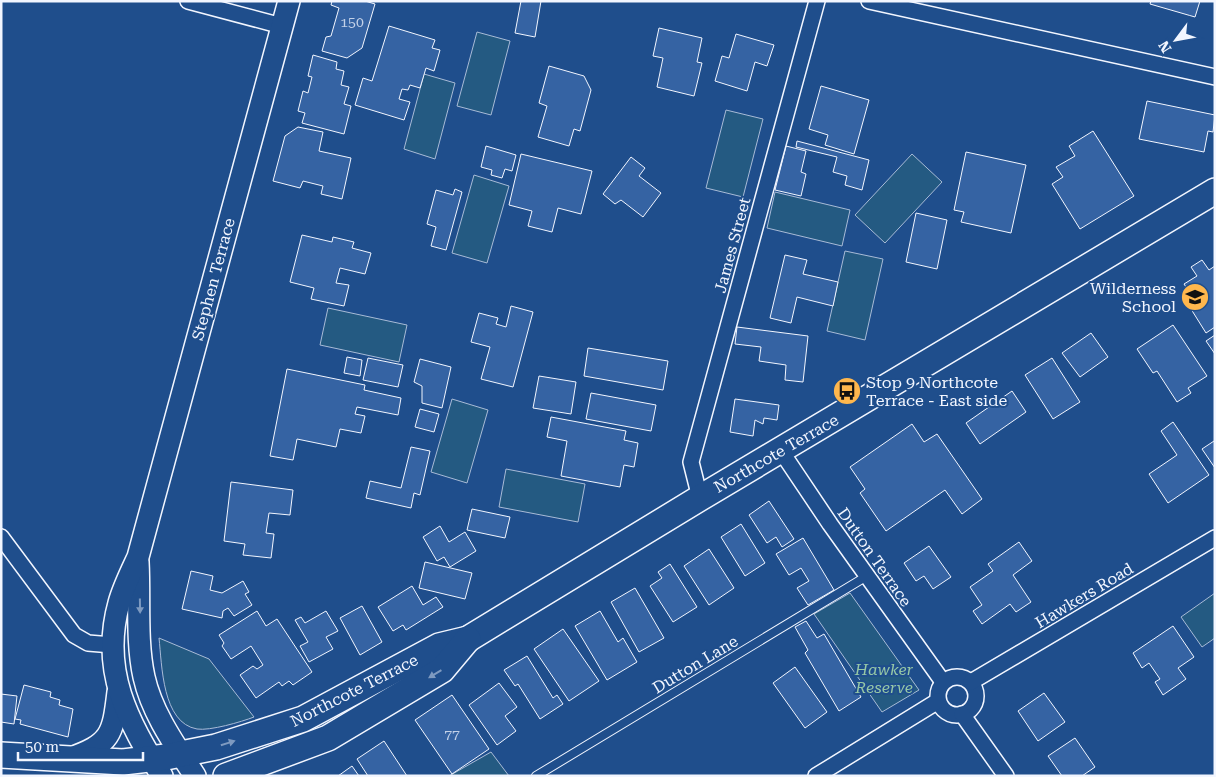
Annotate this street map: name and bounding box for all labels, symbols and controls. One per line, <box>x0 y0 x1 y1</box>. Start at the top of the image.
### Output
house number: 150 <box>340 14 364 30</box>
north arrow <box>1151 15 1201 65</box>
text: N <box>1155 38 1175 56</box>
street label: James Street <box>711 195 754 295</box>
street label: Stephen Terrace <box>188 216 239 343</box>
place label: Wilderness School <box>1090 279 1176 316</box>
school or university icon: Wilderness School <box>1180 282 1210 312</box>
place label: Stop 9 Northcote Terrace - East side <box>866 373 1007 410</box>
bus stop icon: Stop 9 Northcote Terrace - East side <box>832 376 862 406</box>
street label: Northcote Terrace <box>711 410 842 497</box>
street label: Dutton Terrace <box>833 504 916 610</box>
street label: Hawkers Road <box>1032 559 1137 632</box>
one-way arrow <box>136 598 144 614</box>
street label: Dutton Lane <box>649 631 742 697</box>
street label: Northcote Terrace <box>287 650 421 731</box>
park label: Hawker Reserve <box>854 660 914 697</box>
one-way arrow <box>429 670 442 679</box>
house number: 77 <box>444 726 460 742</box>
scale bar <box>18 730 142 762</box>
text: 50 m <box>25 738 60 756</box>
one-way arrow <box>221 739 236 746</box>

